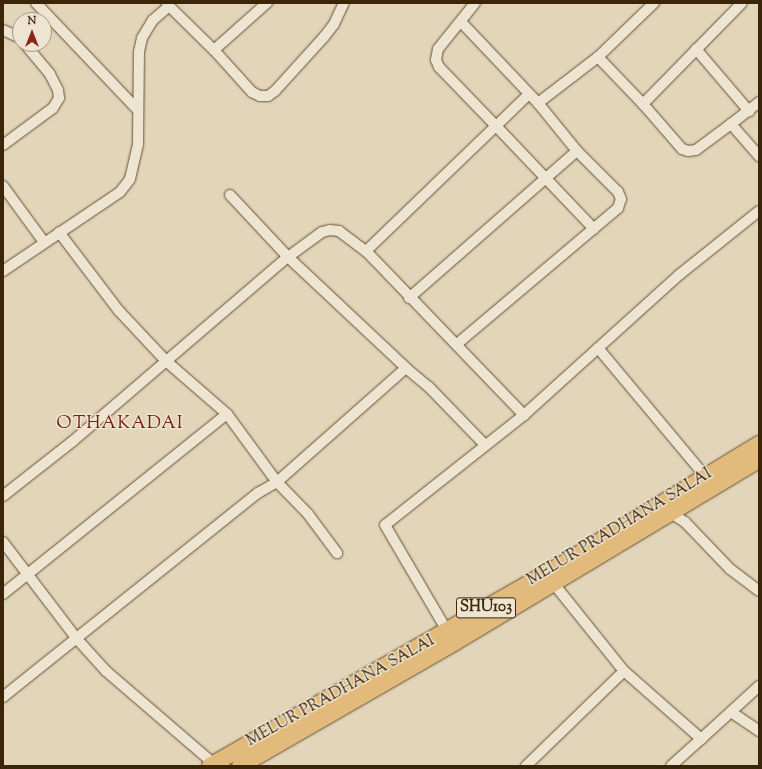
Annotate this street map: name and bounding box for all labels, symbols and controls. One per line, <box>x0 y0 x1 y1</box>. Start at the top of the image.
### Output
north arrow <box>12 12 52 52</box>
text: N <box>28 13 36 29</box>
district label: OTHAKADAI <box>56 413 184 435</box>
street label: MELUR PRADHANA SALAI <box>524 465 716 591</box>
road number: SHU103 <box>456 595 516 621</box>
street label: MELUR PRADHANA SALAI <box>244 632 438 752</box>

